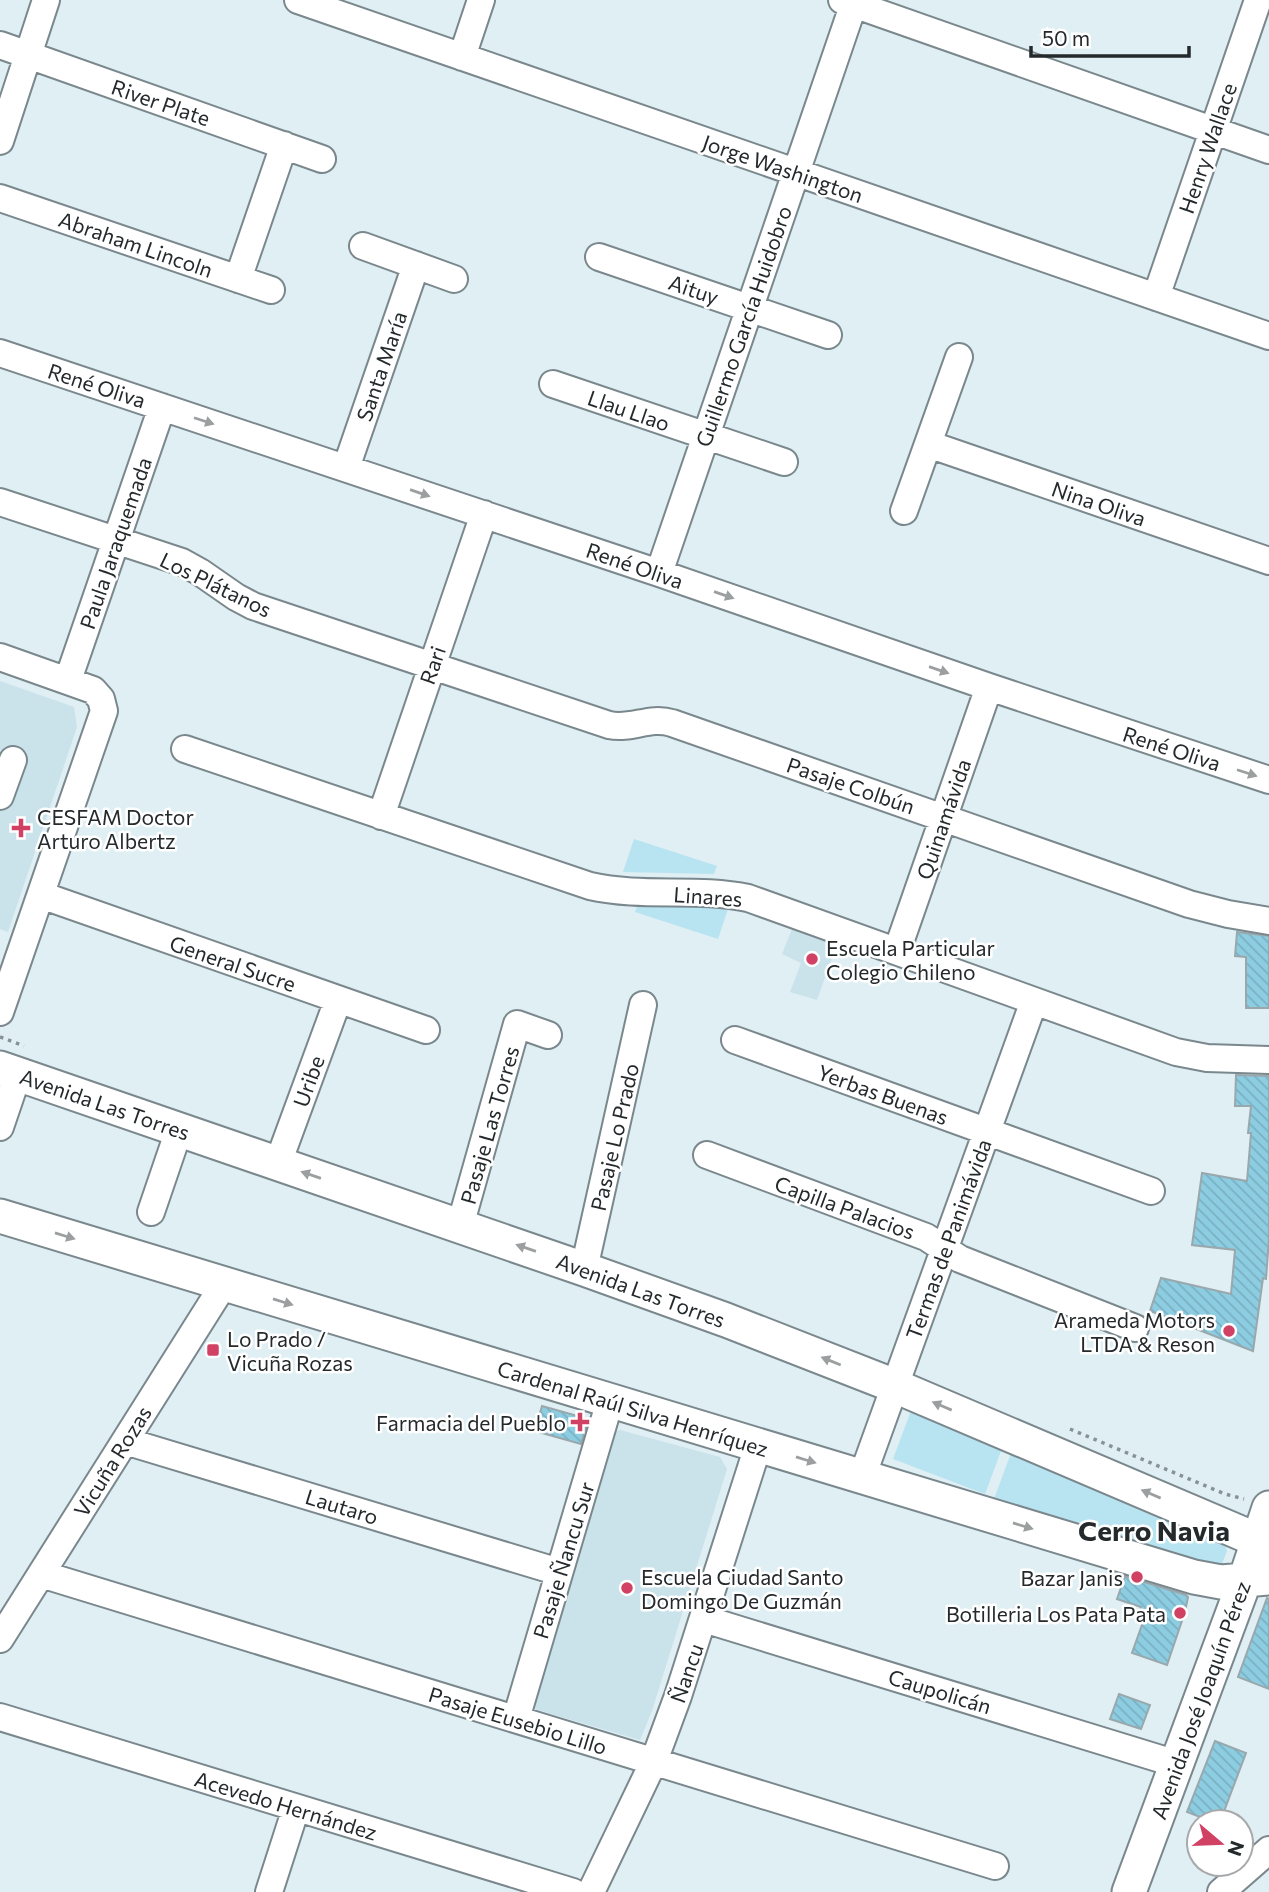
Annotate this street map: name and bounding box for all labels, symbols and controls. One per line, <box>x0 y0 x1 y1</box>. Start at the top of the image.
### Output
scale bar <box>1031 14 1188 58</box>
text: 50 m <box>1042 25 1090 50</box>
street label: River Plate <box>109 74 213 130</box>
street label: Henry Wallace <box>1173 79 1241 217</box>
street label: Jorge Washington <box>699 129 867 207</box>
street label: Guillermo García Huidobro <box>690 202 796 450</box>
street label: Abraham Lincoln <box>56 206 216 282</box>
street label: Aituy <box>666 269 722 309</box>
street label: Santa María <box>351 308 411 424</box>
street label: René Oliva <box>45 358 149 412</box>
street label: Llau Llao <box>585 384 673 436</box>
one-way arrow <box>194 416 215 427</box>
street label: Paula Jaraquemada <box>74 454 156 632</box>
street label: Nina Oliva <box>1049 475 1149 531</box>
one-way arrow <box>410 488 431 499</box>
street label: René Oliva <box>583 537 687 593</box>
street label: Los Plátanos <box>156 546 276 622</box>
one-way arrow <box>713 590 734 601</box>
street label: Rari <box>414 643 450 687</box>
one-way arrow <box>928 665 949 676</box>
street label: René Oliva <box>1120 721 1224 775</box>
street label: Pasaje Colbún <box>784 751 918 819</box>
street label: Quinamávida <box>911 756 975 882</box>
one-way arrow <box>1237 768 1258 779</box>
place label: CESFAM Doctor Arturo Albertz <box>37 804 194 853</box>
marker: CESFAM Doctor Arturo Albertz <box>11 818 31 838</box>
street label: Linares <box>673 881 743 911</box>
street label: General Sucre <box>167 930 299 996</box>
place label: Escuela Particular Colegio Chileno <box>826 935 995 984</box>
marker: Escuela Particular Colegio Chileno <box>804 951 820 967</box>
street label: Pasaje Las Torres <box>454 1043 524 1207</box>
street label: Uribe <box>287 1052 329 1110</box>
street label: Yerbas Buenas <box>814 1059 952 1129</box>
street label: Pasaje Lo Prado <box>585 1061 643 1213</box>
street label: Avenida Las Torres <box>17 1063 193 1145</box>
street label: Termas de Panimávida <box>900 1135 996 1343</box>
one-way arrow <box>300 1169 321 1180</box>
street label: Capilla Palacios <box>772 1170 918 1244</box>
one-way arrow <box>55 1231 76 1241</box>
one-way arrow <box>515 1242 536 1253</box>
street label: Avenida Las Torres <box>553 1248 729 1332</box>
one-way arrow <box>273 1297 294 1307</box>
place label: Arameda Motors LTDA & Reson <box>1054 1307 1215 1356</box>
marker: Arameda Motors LTDA & Reson <box>1221 1323 1237 1339</box>
place label: Lo Prado / Vicuña Rozas <box>227 1326 353 1375</box>
marker: Lo Prado / Vicuña Rozas <box>205 1342 221 1358</box>
street label: Cardenal Raúl Silva Henríquez <box>495 1355 771 1461</box>
one-way arrow <box>821 1355 842 1366</box>
one-way arrow <box>931 1400 952 1411</box>
street label: Vicuña Rozas <box>68 1401 156 1521</box>
place label: Farmacia del Pueblo <box>376 1410 566 1435</box>
marker: Farmacia del Pueblo <box>572 1414 588 1430</box>
one-way arrow <box>795 1456 816 1466</box>
street label: Pasaje Ñancu Sur <box>527 1479 599 1641</box>
street label: Lautaro <box>303 1483 381 1529</box>
one-way arrow <box>1141 1489 1162 1500</box>
district label: Cerro Navia <box>1078 1513 1230 1547</box>
one-way arrow <box>1013 1521 1034 1531</box>
place label: Escuela Ciudad Santo Domingo De Guzmán <box>641 1564 844 1613</box>
place label: Bazar Janis <box>1021 1565 1123 1590</box>
marker: Bazar Janis <box>1129 1569 1145 1585</box>
street label: Avenida José Joaquín Pérez <box>1145 1578 1255 1822</box>
marker: Escuela Ciudad Santo Domingo De Guzmán <box>619 1580 635 1596</box>
place label: Botilleria Los Pata Pata <box>946 1601 1166 1626</box>
marker: Botilleria Los Pata Pata <box>1172 1605 1188 1621</box>
street label: Ñancu <box>664 1640 708 1706</box>
street label: Caupolicán <box>886 1664 994 1718</box>
street label: Pasaje Eusebio Lillo <box>426 1681 610 1759</box>
street label: Acevedo Hernández <box>192 1765 380 1845</box>
north arrow <box>1185 1808 1255 1878</box>
text: N <box>1223 1838 1250 1859</box>

